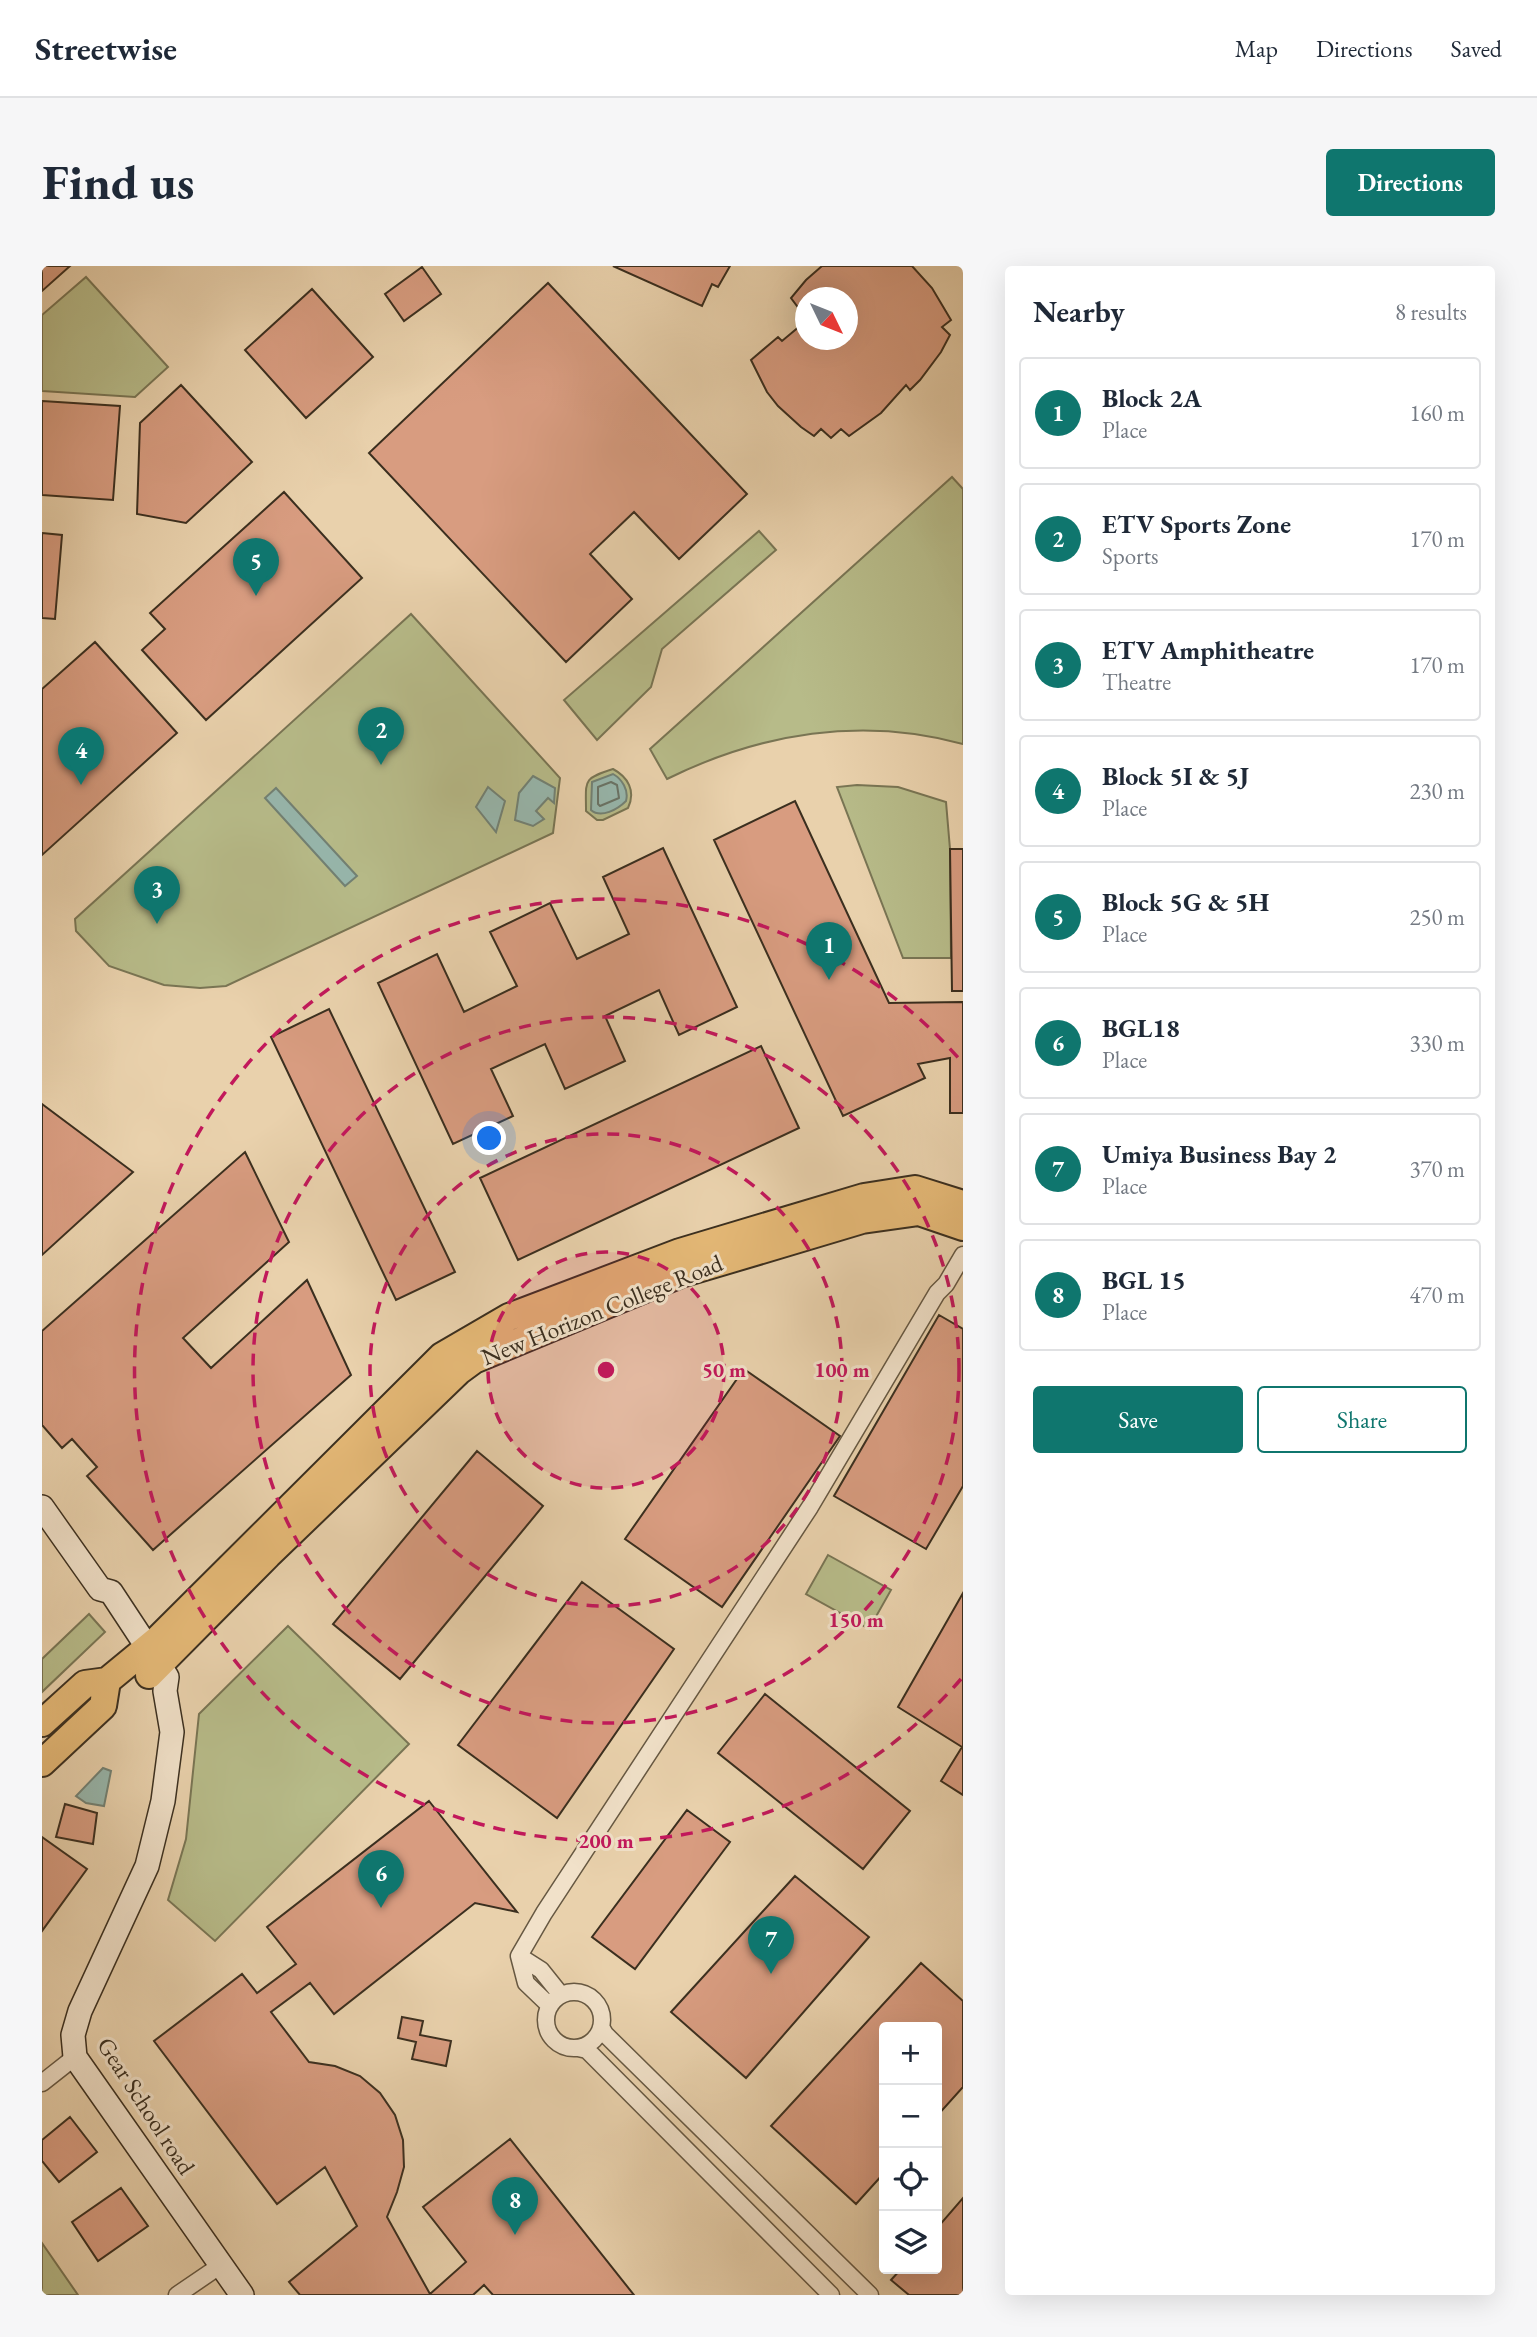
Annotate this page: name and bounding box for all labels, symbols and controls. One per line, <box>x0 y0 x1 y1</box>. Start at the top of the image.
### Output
text: Streetwise <box>35 27 177 70</box>
text: Map <box>1235 33 1278 64</box>
text: Directions <box>1316 33 1413 64</box>
text: Saved <box>1451 33 1502 64</box>
button: Directions <box>1326 149 1495 216</box>
text: Find us <box>42 150 194 214</box>
north arrow <box>795 287 858 350</box>
text: Nearby <box>1033 292 1125 331</box>
text: 8 results <box>1395 297 1467 327</box>
text: Block 2A <box>1102 381 1202 415</box>
text: 1 <box>1052 398 1064 428</box>
text: 160 m <box>1409 398 1465 428</box>
text: Place <box>1102 415 1147 445</box>
text: ETV Sports Zone <box>1102 507 1291 541</box>
text: 2 <box>1052 524 1064 554</box>
text: 170 m <box>1409 524 1465 554</box>
pin: 5 <box>233 538 279 596</box>
text: Sports <box>1102 541 1158 571</box>
text: ETV Amphitheatre <box>1102 633 1314 667</box>
text: 3 <box>1052 650 1064 680</box>
text: 170 m <box>1409 650 1465 680</box>
text: Theatre <box>1102 667 1171 697</box>
pin: 2 <box>358 707 404 765</box>
pin: 4 <box>58 727 104 785</box>
text: Block 5I & 5J <box>1102 759 1249 793</box>
text: 4 <box>1052 776 1064 806</box>
text: 230 m <box>1409 776 1465 806</box>
text: Place <box>1102 793 1147 823</box>
pin: 3 <box>134 866 180 924</box>
text: Block 5G & 5H <box>1102 885 1269 919</box>
text: 5 <box>1052 902 1064 932</box>
text: 250 m <box>1409 902 1465 932</box>
text: Place <box>1102 919 1147 949</box>
pin: 1 <box>806 922 852 980</box>
text: BGL18 <box>1102 1011 1180 1045</box>
text: 6 <box>1052 1028 1064 1058</box>
text: 330 m <box>1409 1028 1465 1058</box>
text: Place <box>1102 1045 1147 1075</box>
your location <box>472 1121 506 1155</box>
text: Umiya Business Bay 2 <box>1102 1137 1337 1171</box>
text: 7 <box>1052 1154 1064 1184</box>
text: 370 m <box>1409 1154 1465 1184</box>
text: Place <box>1102 1171 1147 1201</box>
street label: New Horizon College Road <box>477 1247 728 1372</box>
text: BGL 15 <box>1102 1263 1186 1297</box>
text: 8 <box>1052 1280 1064 1310</box>
text: 470 m <box>1409 1280 1465 1310</box>
text: Place <box>1102 1297 1147 1327</box>
text: 50 m <box>702 1356 746 1383</box>
text: 100 m <box>814 1356 870 1383</box>
centre of rings <box>594 1358 618 1382</box>
button: Save <box>1033 1386 1243 1453</box>
button: Share <box>1257 1386 1467 1453</box>
text: 150 m <box>828 1606 884 1633</box>
text: 200 m <box>578 1827 634 1854</box>
pin: 6 <box>358 1850 404 1908</box>
pin: 7 <box>748 1916 794 1974</box>
map controls <box>879 2022 942 2274</box>
button: + <box>879 2022 942 2085</box>
street label: Gear School road <box>90 2031 203 2181</box>
button: − <box>879 2085 942 2148</box>
button: locate <box>879 2148 942 2211</box>
pin: 8 <box>492 2177 538 2235</box>
button: layers <box>879 2211 942 2274</box>

